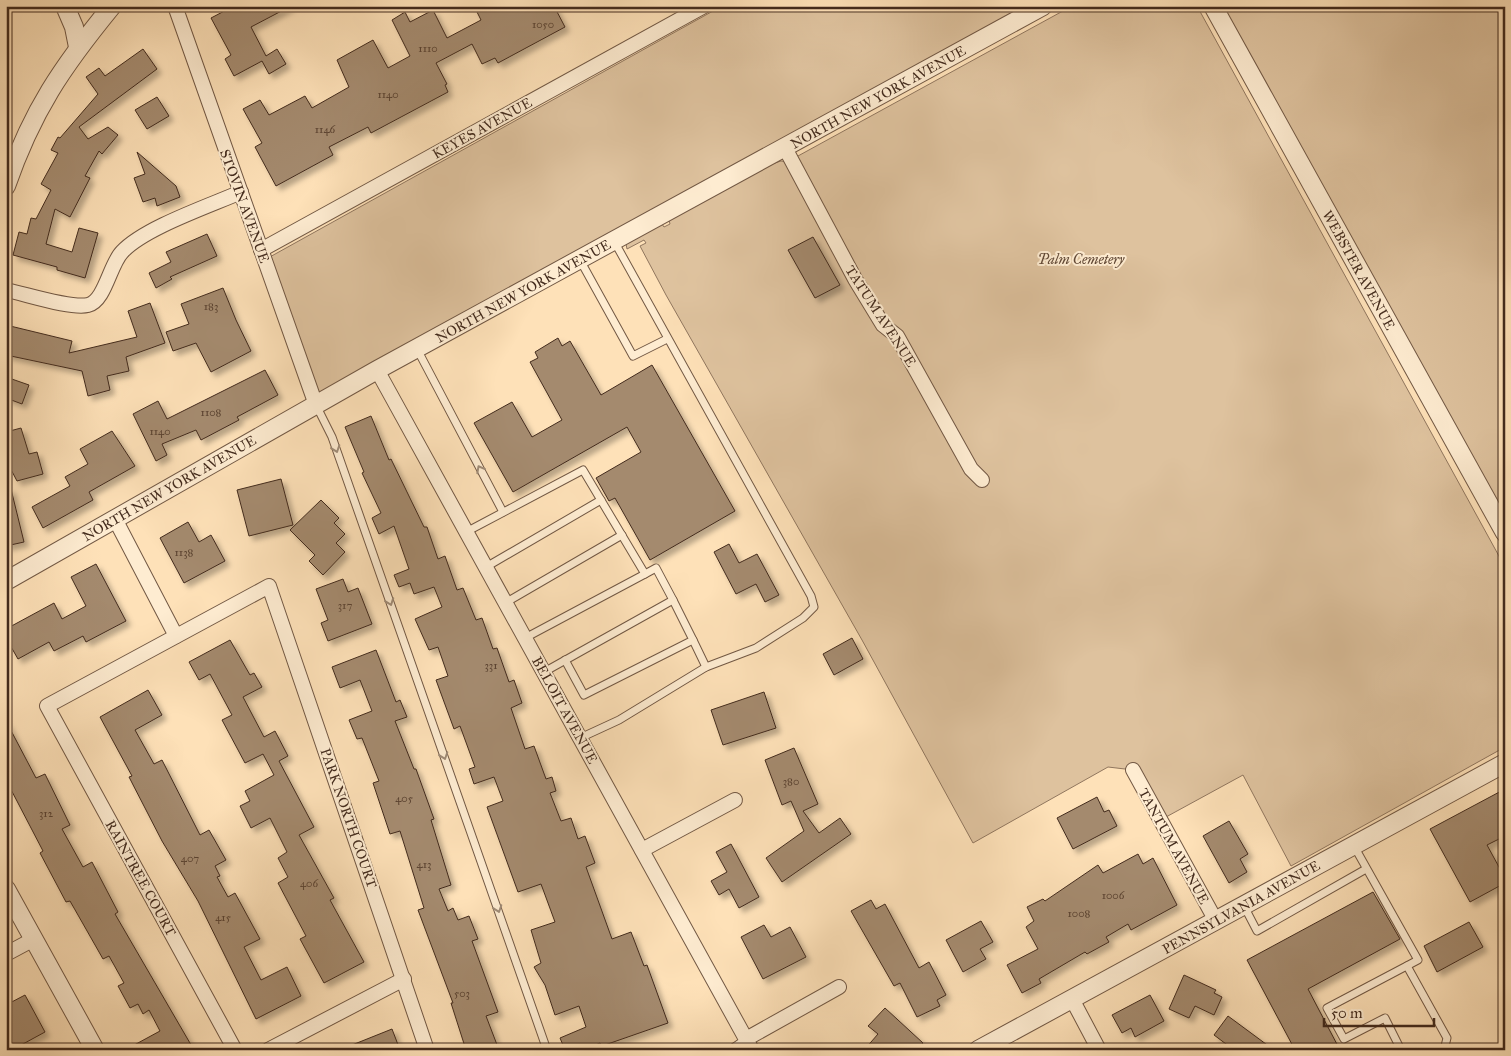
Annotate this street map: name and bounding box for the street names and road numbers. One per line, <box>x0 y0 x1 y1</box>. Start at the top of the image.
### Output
street label: NORTH NEW YORK AVENUE <box>788 42 969 153</box>
street label: KEYES AVENUE <box>430 94 535 163</box>
street label: STOVIN AVENUE <box>216 147 273 265</box>
street label: WEBSTER AVENUE <box>1319 207 1399 333</box>
street label: NORTH NEW YORK AVENUE <box>433 236 614 347</box>
street label: TATUM AVENUE <box>841 262 920 370</box>
street label: NORTH NEW YORK AVENUE <box>79 432 259 545</box>
street label: BELOIT AVENUE <box>528 654 601 767</box>
street label: PARK NORTH COURT <box>317 746 381 891</box>
street label: TANTUM AVENUE <box>1135 785 1212 907</box>
street label: RAINTREE COURT <box>102 817 180 940</box>
street label: PENNSYLVANIA AVENUE <box>1159 857 1323 958</box>

